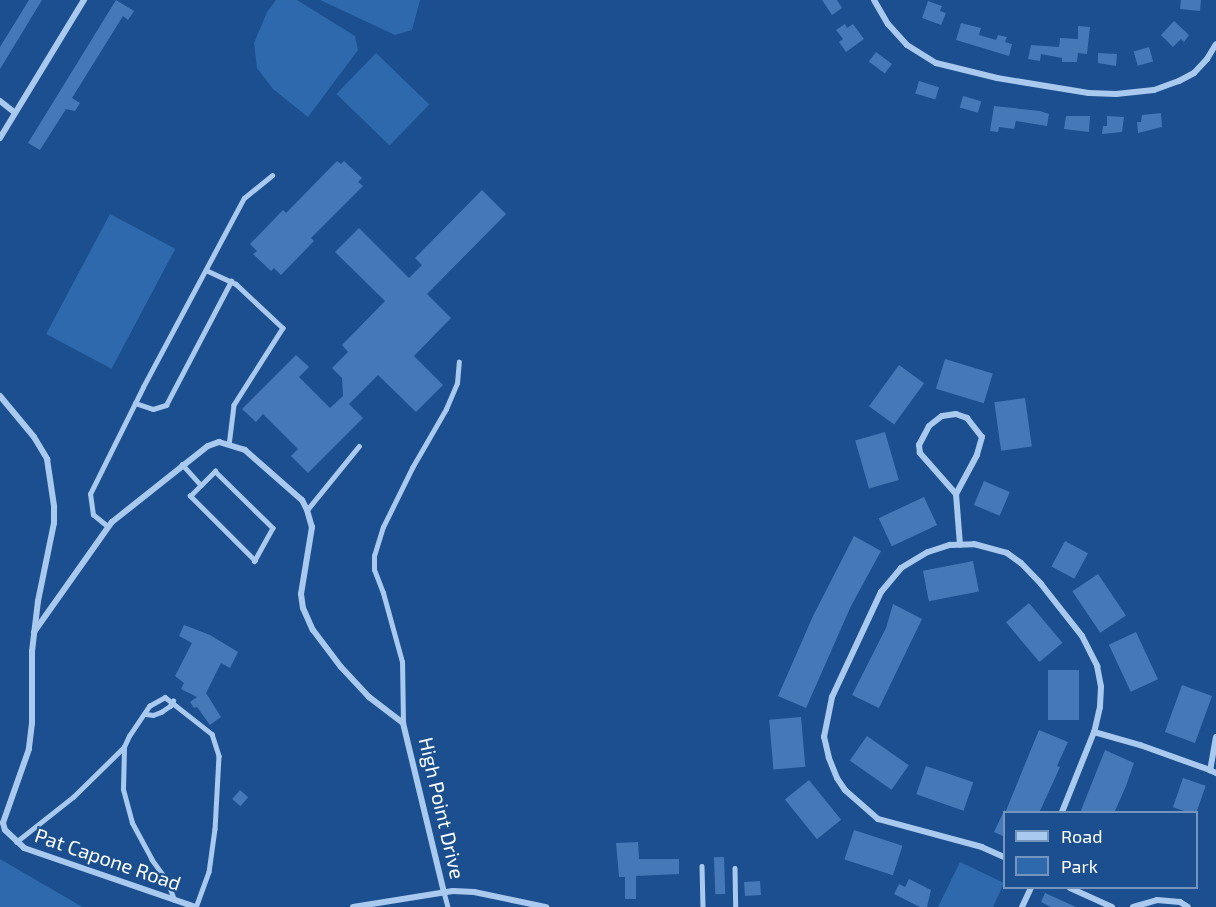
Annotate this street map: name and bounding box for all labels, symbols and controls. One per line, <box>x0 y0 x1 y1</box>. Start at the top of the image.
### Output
street label: High Point Drive <box>414 735 470 881</box>
legend <box>1003 811 1198 889</box>
street label: Pat Capone Road <box>32 823 184 895</box>
text: Road <box>1061 825 1102 847</box>
text: Park <box>1061 855 1098 877</box>

